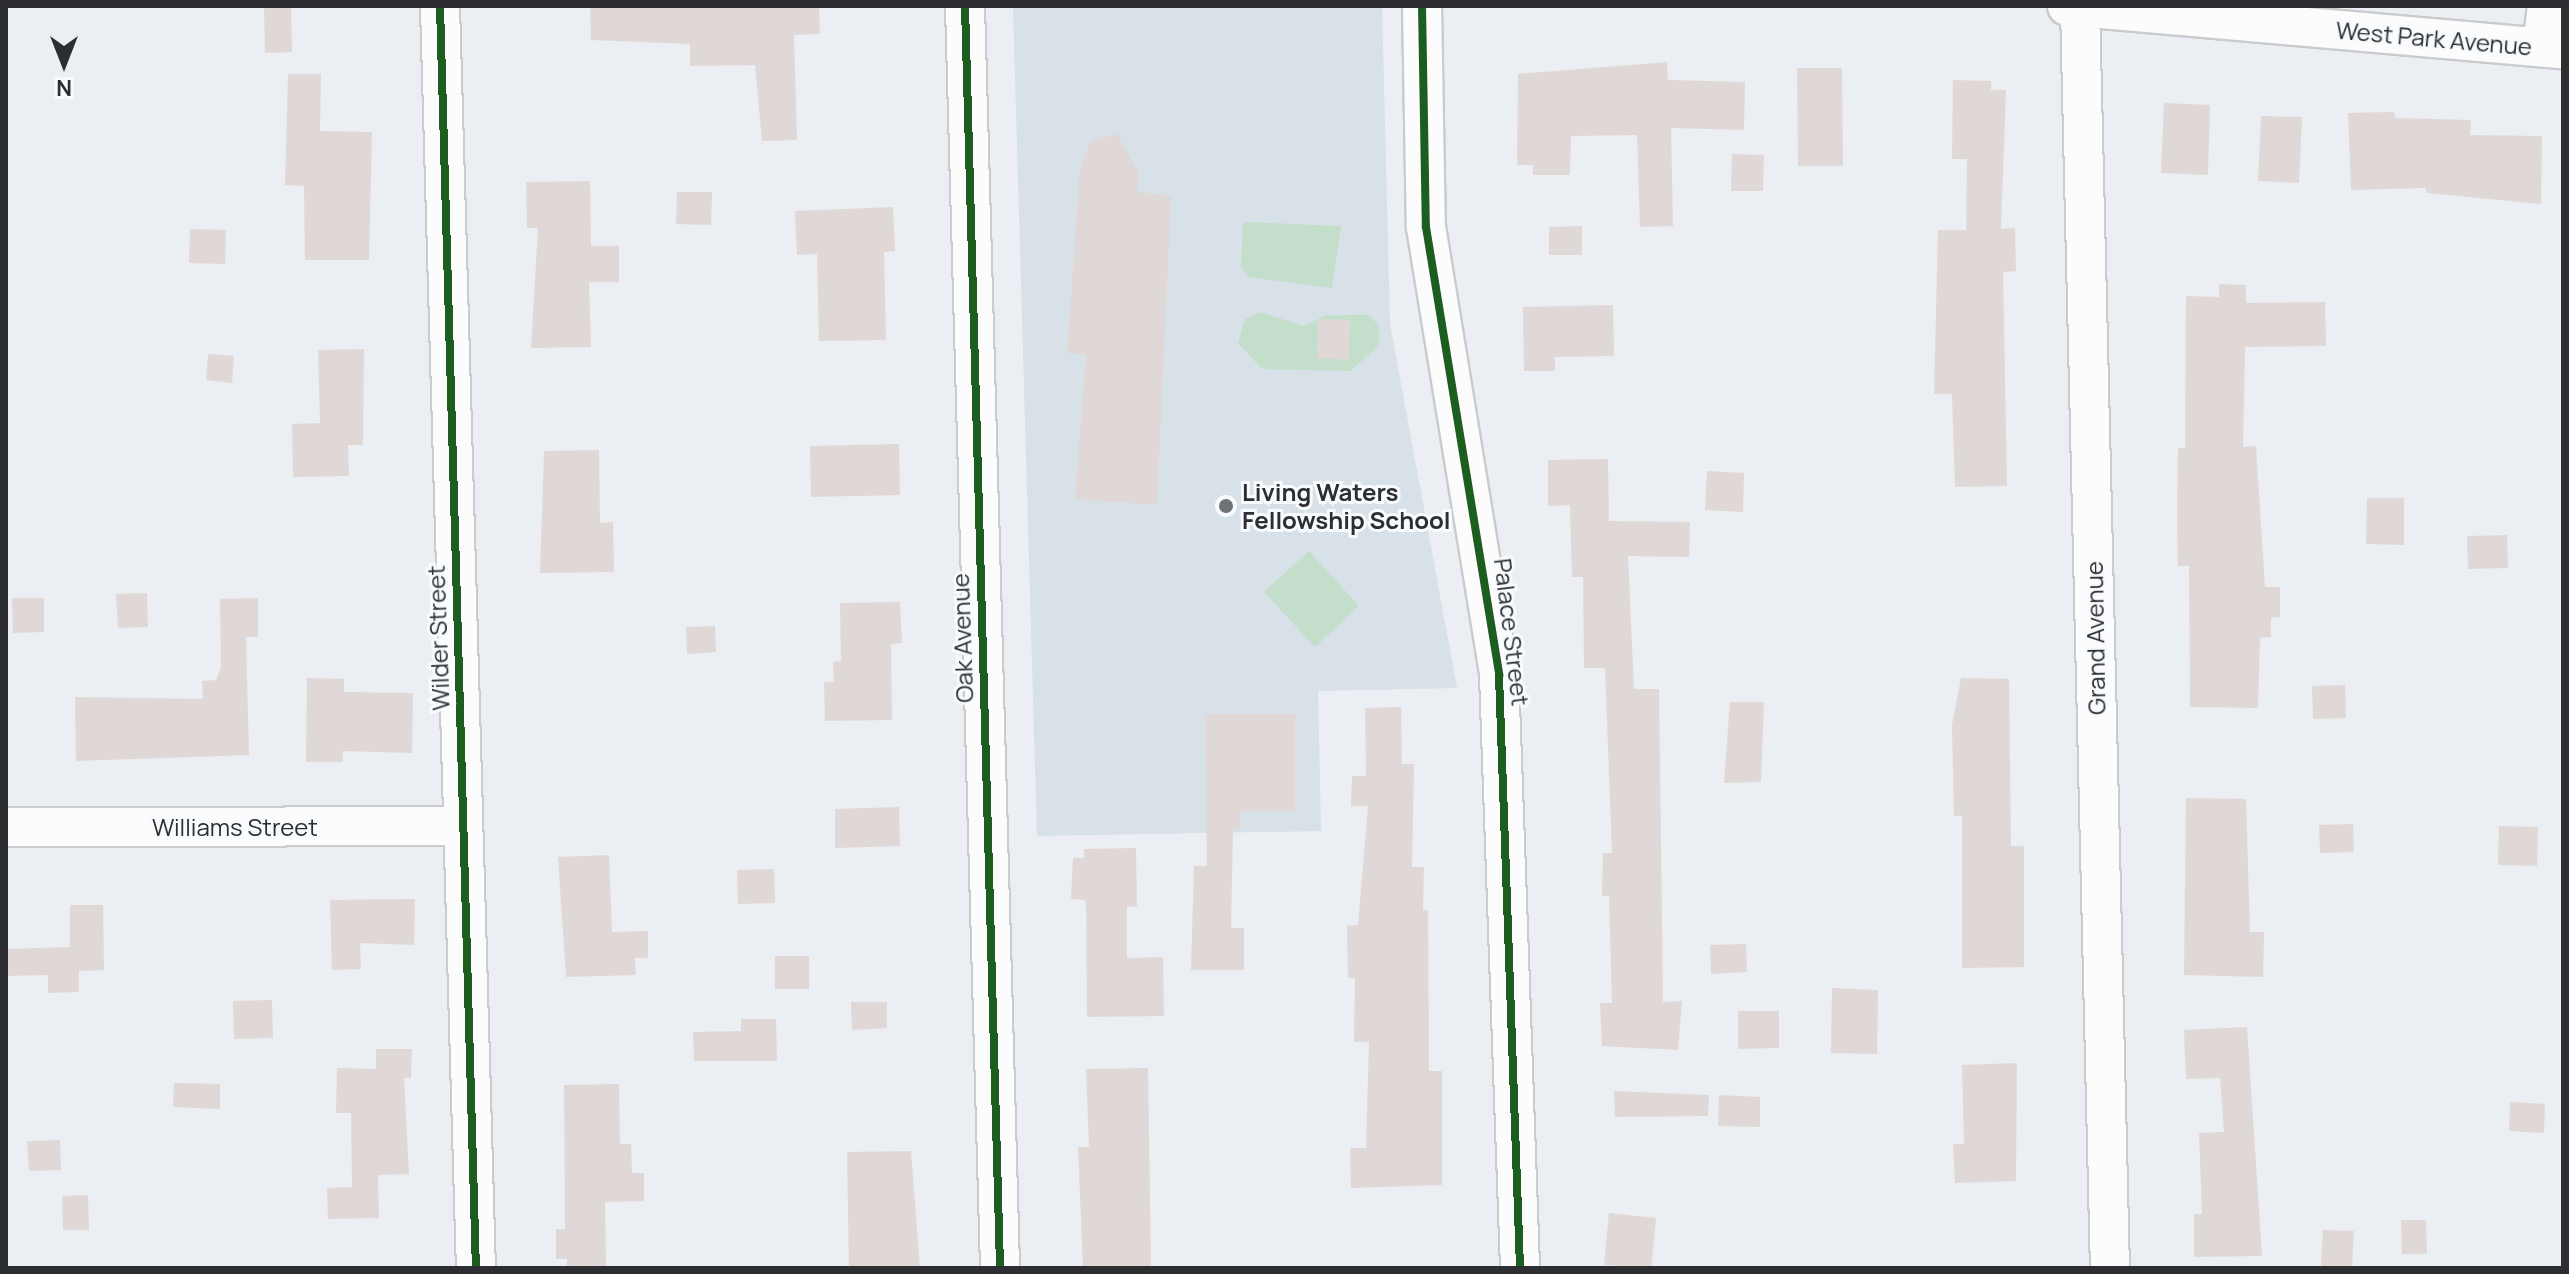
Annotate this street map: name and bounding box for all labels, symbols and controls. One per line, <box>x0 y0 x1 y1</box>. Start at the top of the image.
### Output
street label: West Park Avenue <box>2335 15 2533 61</box>
north arrow <box>24 24 104 104</box>
text: N <box>56 73 72 103</box>
place label: Living Waters Fellowship School <box>1242 478 1451 534</box>
marker: Living Waters Fellowship School <box>1217 497 1235 515</box>
street label: Palace Street <box>1489 557 1535 707</box>
street label: Grand Avenue <box>2079 561 2111 715</box>
street label: Wilder Street <box>421 565 455 711</box>
street label: Oak Avenue <box>945 573 979 703</box>
street label: Williams Street <box>152 813 318 841</box>

